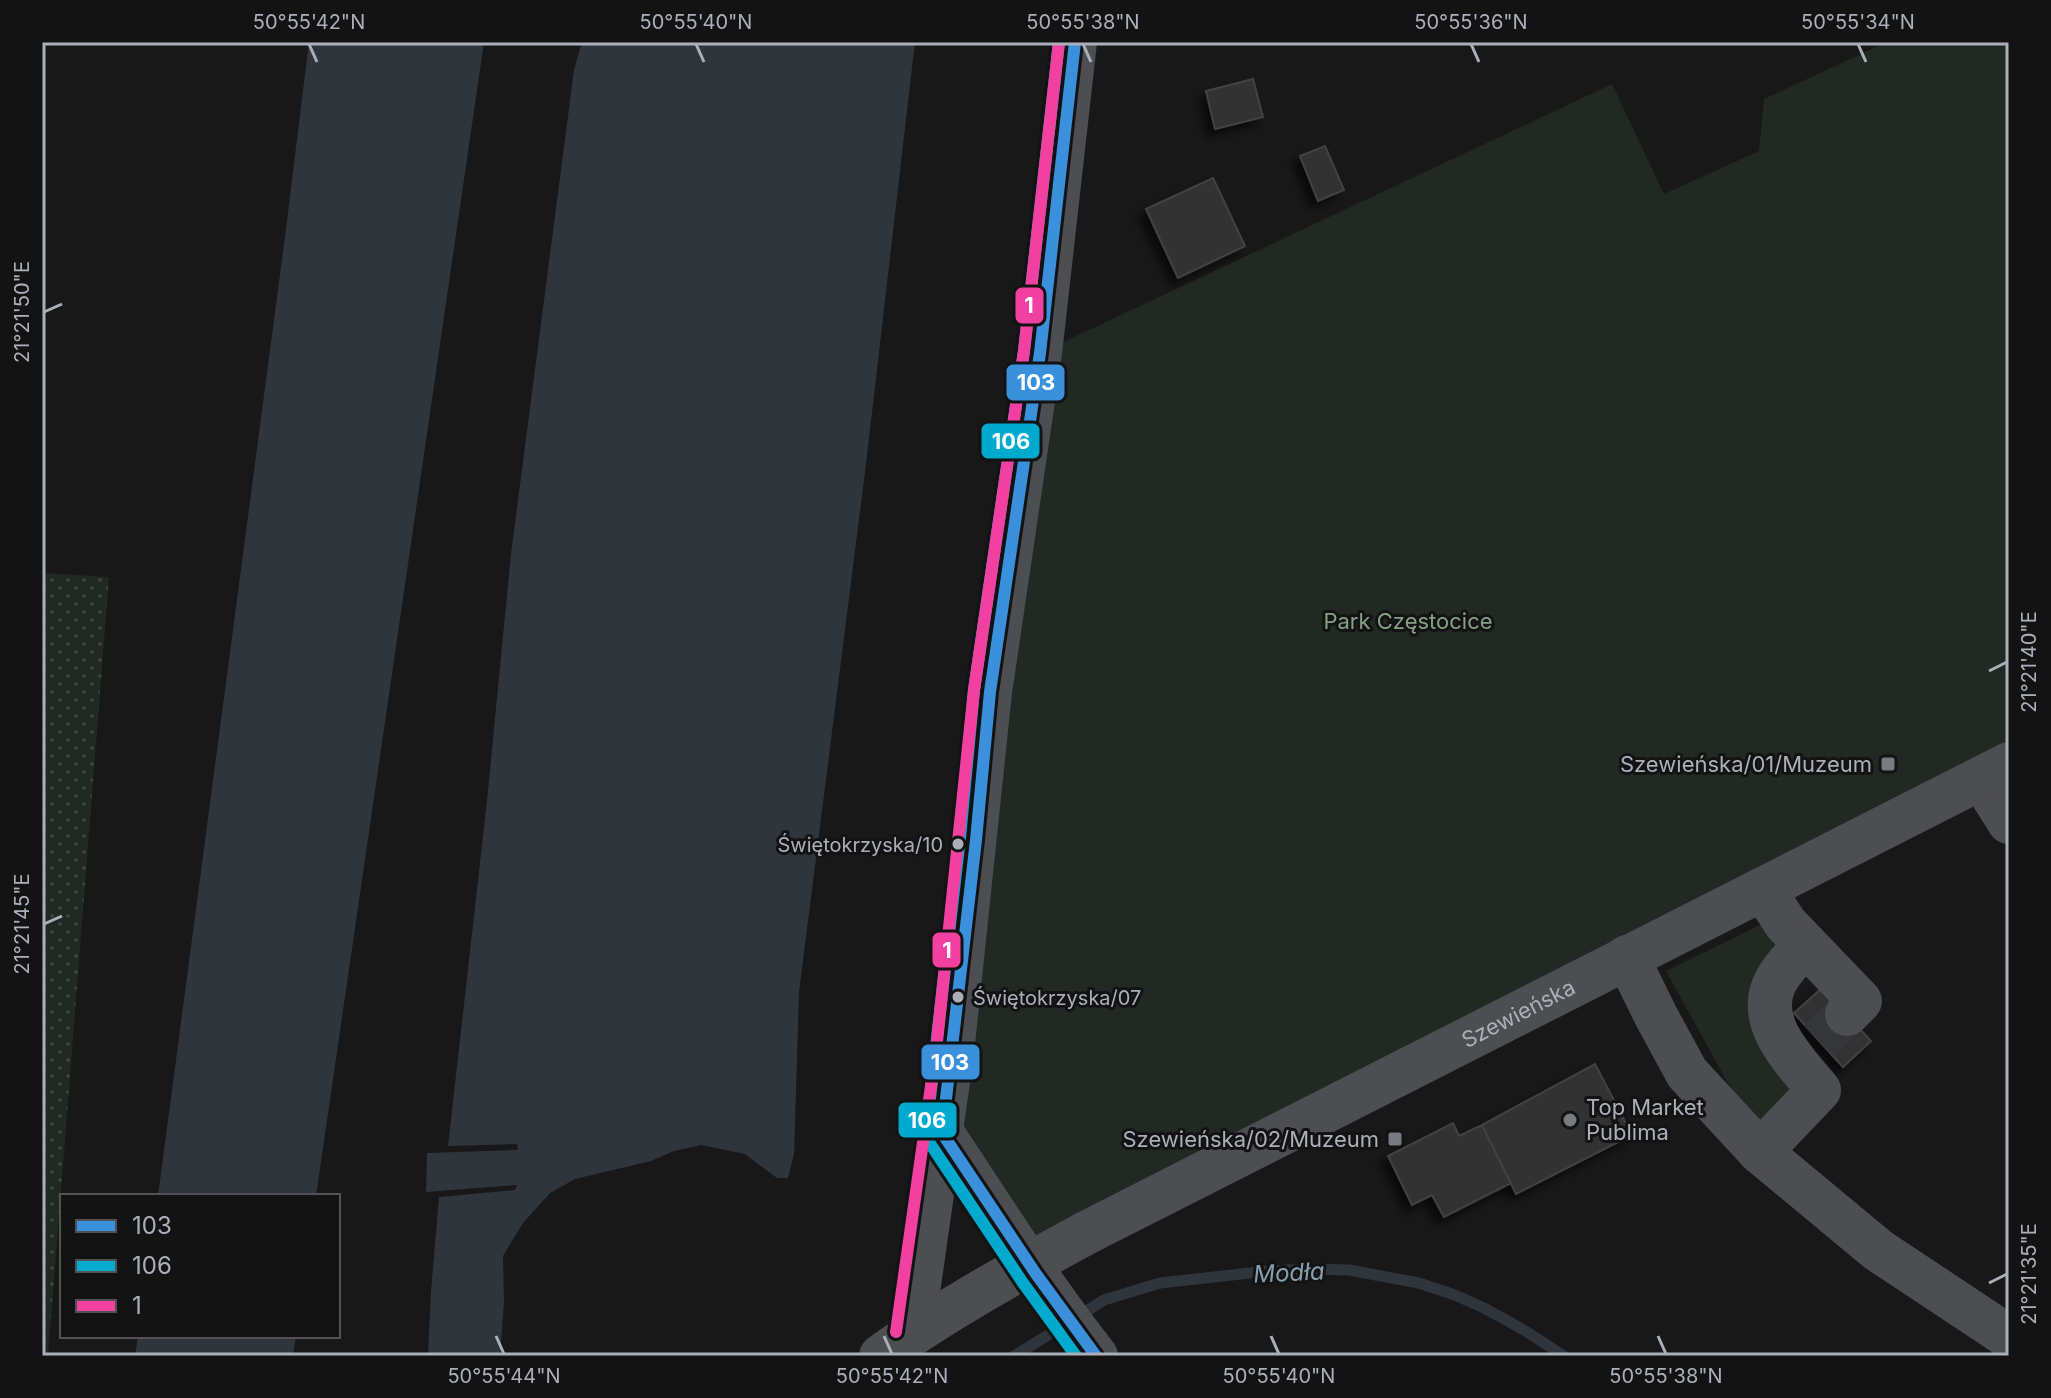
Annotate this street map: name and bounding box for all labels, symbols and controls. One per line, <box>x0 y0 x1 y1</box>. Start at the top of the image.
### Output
text: 50°55'42"N <box>253 10 365 34</box>
text: 50°55'40"N <box>640 10 752 34</box>
text: 50°55'38"N <box>1026 10 1140 34</box>
text: 50°55'36"N <box>1414 10 1528 34</box>
text: 50°55'34"N <box>1801 10 1915 34</box>
text: 21°21'50"E <box>10 261 34 363</box>
line badge: 1 <box>1014 286 1045 325</box>
text: 1 <box>1024 292 1034 318</box>
line badge: 103 <box>1005 363 1066 402</box>
text: 103 <box>1017 369 1055 395</box>
line badge: 106 <box>980 422 1041 460</box>
text: 106 <box>992 428 1030 454</box>
park label: Park Częstocice <box>1323 608 1493 634</box>
text: 21°21'40"E <box>2017 611 2041 713</box>
place label: Szewieńska/01/Muzeum <box>1620 751 1872 777</box>
marker: Szewieńska/01/Muzeum <box>1879 755 1897 773</box>
place label: Świętokrzyska/10 <box>777 832 943 857</box>
marker: Świętokrzyska/10 <box>950 836 966 852</box>
text: 21°21'45"E <box>10 874 34 974</box>
line badge: 1 <box>931 931 962 969</box>
text: 1 <box>942 937 952 963</box>
street label: Szewieńska <box>1457 974 1579 1053</box>
place label: Świętokrzyska/07 <box>973 985 1141 1010</box>
marker: Świętokrzyska/07 <box>950 989 966 1005</box>
line badge: 103 <box>920 1043 981 1081</box>
text: 103 <box>931 1049 969 1075</box>
place label: Top Market Publima <box>1586 1094 1704 1145</box>
line badge: 106 <box>897 1101 958 1139</box>
text: 106 <box>908 1107 946 1133</box>
marker: Top Market Publima <box>1561 1111 1579 1129</box>
place label: Szewieńska/02/Muzeum <box>1122 1126 1379 1152</box>
marker: Szewieńska/02/Muzeum <box>1386 1130 1404 1148</box>
legend <box>60 1194 340 1338</box>
text: 103 <box>132 1211 172 1240</box>
text: 21°21'35"E <box>2017 1223 2041 1325</box>
text: 106 <box>132 1251 172 1280</box>
water label: Modła <box>1253 1256 1325 1289</box>
text: 1 <box>132 1291 142 1320</box>
text: 50°55'44"N <box>447 1364 561 1388</box>
text: 50°55'42"N <box>836 1364 948 1388</box>
text: 50°55'40"N <box>1223 1364 1335 1388</box>
text: 50°55'38"N <box>1609 1364 1723 1388</box>

